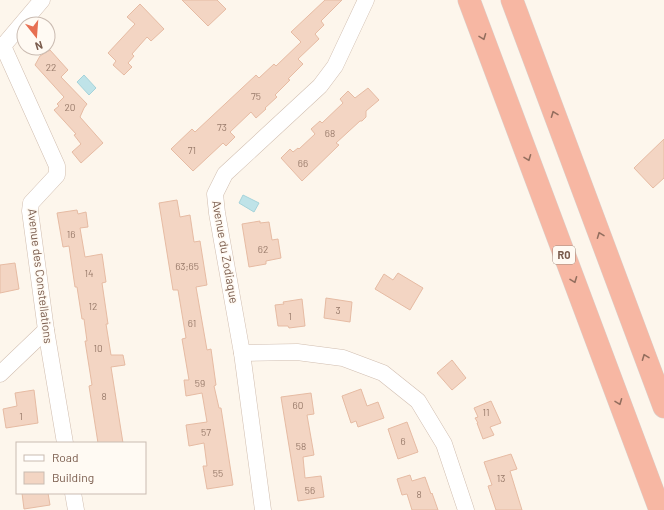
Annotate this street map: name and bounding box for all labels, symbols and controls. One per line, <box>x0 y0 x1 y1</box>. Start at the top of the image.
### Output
north arrow <box>16 16 56 56</box>
one-way arrow <box>478 33 486 40</box>
text: N <box>34 39 44 53</box>
house number: 22 <box>46 61 56 73</box>
house number: 75 <box>251 90 261 102</box>
house number: 20 <box>64 101 76 113</box>
one-way arrow <box>551 110 559 117</box>
house number: 73 <box>217 121 227 133</box>
house number: 68 <box>325 127 335 139</box>
house number: 71 <box>188 144 196 156</box>
one-way arrow <box>524 155 532 162</box>
house number: 66 <box>298 157 308 169</box>
street label: Avenue du Zodiaque <box>210 199 242 304</box>
street label: Avenue des Constellations <box>26 208 56 344</box>
house number: 16 <box>67 228 75 240</box>
one-way arrow <box>596 232 604 239</box>
house number: 62 <box>258 243 268 255</box>
road number: R0 <box>553 246 575 264</box>
house number: 63;65 <box>175 260 199 272</box>
house number: 14 <box>84 267 94 279</box>
one-way arrow <box>569 276 577 283</box>
house number: 12 <box>89 300 97 312</box>
house number: 3 <box>335 304 341 316</box>
house number: 1 <box>288 310 292 322</box>
house number: 61 <box>188 317 196 329</box>
house number: 10 <box>93 342 103 354</box>
one-way arrow <box>642 354 650 361</box>
house number: 59 <box>195 377 205 389</box>
house number: 8 <box>101 390 107 402</box>
one-way arrow <box>615 398 623 405</box>
house number: 60 <box>293 399 303 411</box>
house number: 11 <box>482 406 490 418</box>
house number: 1 <box>19 410 23 422</box>
house number: 57 <box>201 426 211 438</box>
house number: 6 <box>400 435 406 447</box>
house number: 58 <box>296 440 306 452</box>
legend <box>16 442 146 494</box>
text: Road <box>52 450 79 464</box>
house number: 55 <box>213 467 223 479</box>
text: Building <box>52 470 94 484</box>
house number: 13 <box>497 472 505 484</box>
house number: 56 <box>305 484 315 496</box>
house number: 8 <box>416 488 422 500</box>

